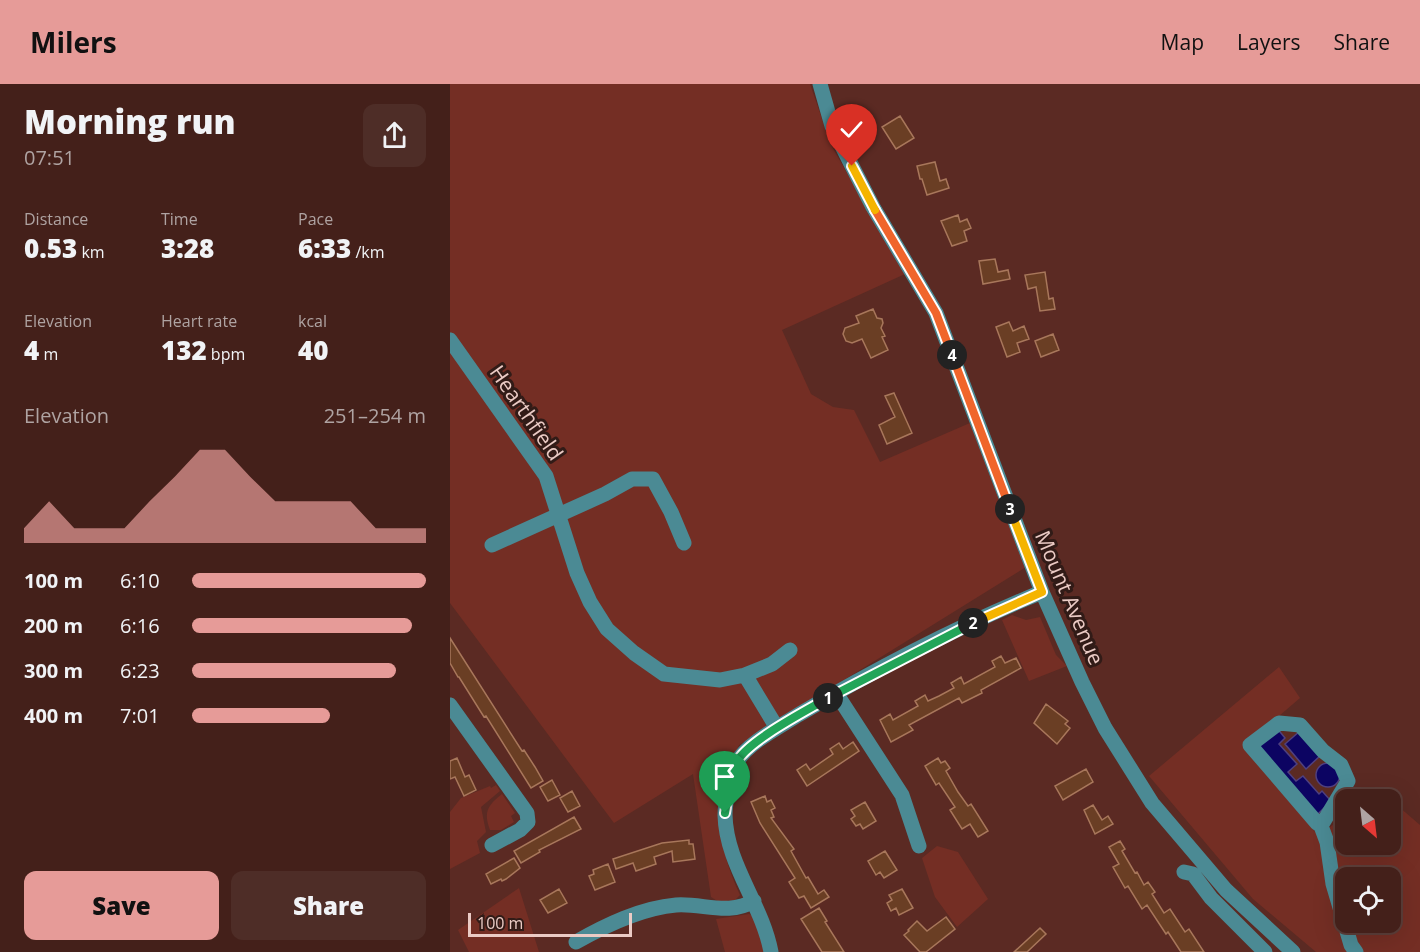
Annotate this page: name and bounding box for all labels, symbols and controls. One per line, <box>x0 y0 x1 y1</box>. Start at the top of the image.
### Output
text: Milers <box>30 23 117 61</box>
text: Map <box>1161 28 1204 56</box>
text: Layers <box>1237 28 1301 56</box>
text: Share <box>1334 28 1390 56</box>
text: Morning run <box>24 99 236 144</box>
button: share <box>363 104 426 167</box>
pin <box>826 104 877 166</box>
icon: check <box>835 113 868 146</box>
text: 07:51 <box>24 144 75 171</box>
text: Distance <box>24 208 88 230</box>
text: Time <box>161 208 198 230</box>
text: Pace <box>298 208 333 230</box>
text: 0.53 <box>24 230 77 266</box>
text: 3:28 <box>161 230 214 266</box>
text: 6:33 <box>298 230 351 266</box>
text: km <box>77 241 105 263</box>
text: /km <box>351 241 384 263</box>
text: Elevation <box>24 310 92 332</box>
text: Heart rate <box>161 310 237 332</box>
text: kcal <box>298 310 327 332</box>
text: 4 <box>24 332 39 368</box>
text: 132 <box>161 332 207 368</box>
text: 40 <box>298 332 328 368</box>
pin: 4 <box>937 340 967 370</box>
text: m <box>39 343 58 365</box>
text: bpm <box>207 343 245 365</box>
text: 4 <box>947 344 957 366</box>
street label: Hearthfield <box>484 359 570 466</box>
text: Elevation <box>24 402 109 429</box>
text: 251–254 m <box>324 402 426 429</box>
pin: 3 <box>995 494 1025 524</box>
text: 3 <box>1005 498 1015 520</box>
street label: Mount Avenue <box>1029 526 1111 669</box>
text: 100 m <box>24 567 83 594</box>
text: 6:10 <box>120 567 160 594</box>
pin: 2 <box>958 608 988 638</box>
text: 200 m <box>24 612 83 639</box>
text: 6:16 <box>120 612 160 639</box>
text: 2 <box>968 612 978 634</box>
text: 300 m <box>24 657 83 684</box>
text: 6:23 <box>120 657 160 684</box>
pin: 1 <box>813 683 843 713</box>
text: 1 <box>823 687 833 709</box>
text: 400 m <box>24 702 83 729</box>
text: 7:01 <box>120 702 160 729</box>
pin <box>699 751 750 813</box>
icon: arrive <box>708 760 741 793</box>
north arrow <box>1335 789 1401 855</box>
map controls <box>1335 789 1401 933</box>
button: locate <box>1335 867 1401 933</box>
button: Save <box>24 871 219 940</box>
button: Share <box>231 871 426 940</box>
scale bar <box>468 910 632 938</box>
text: 100 m <box>477 912 523 934</box>

